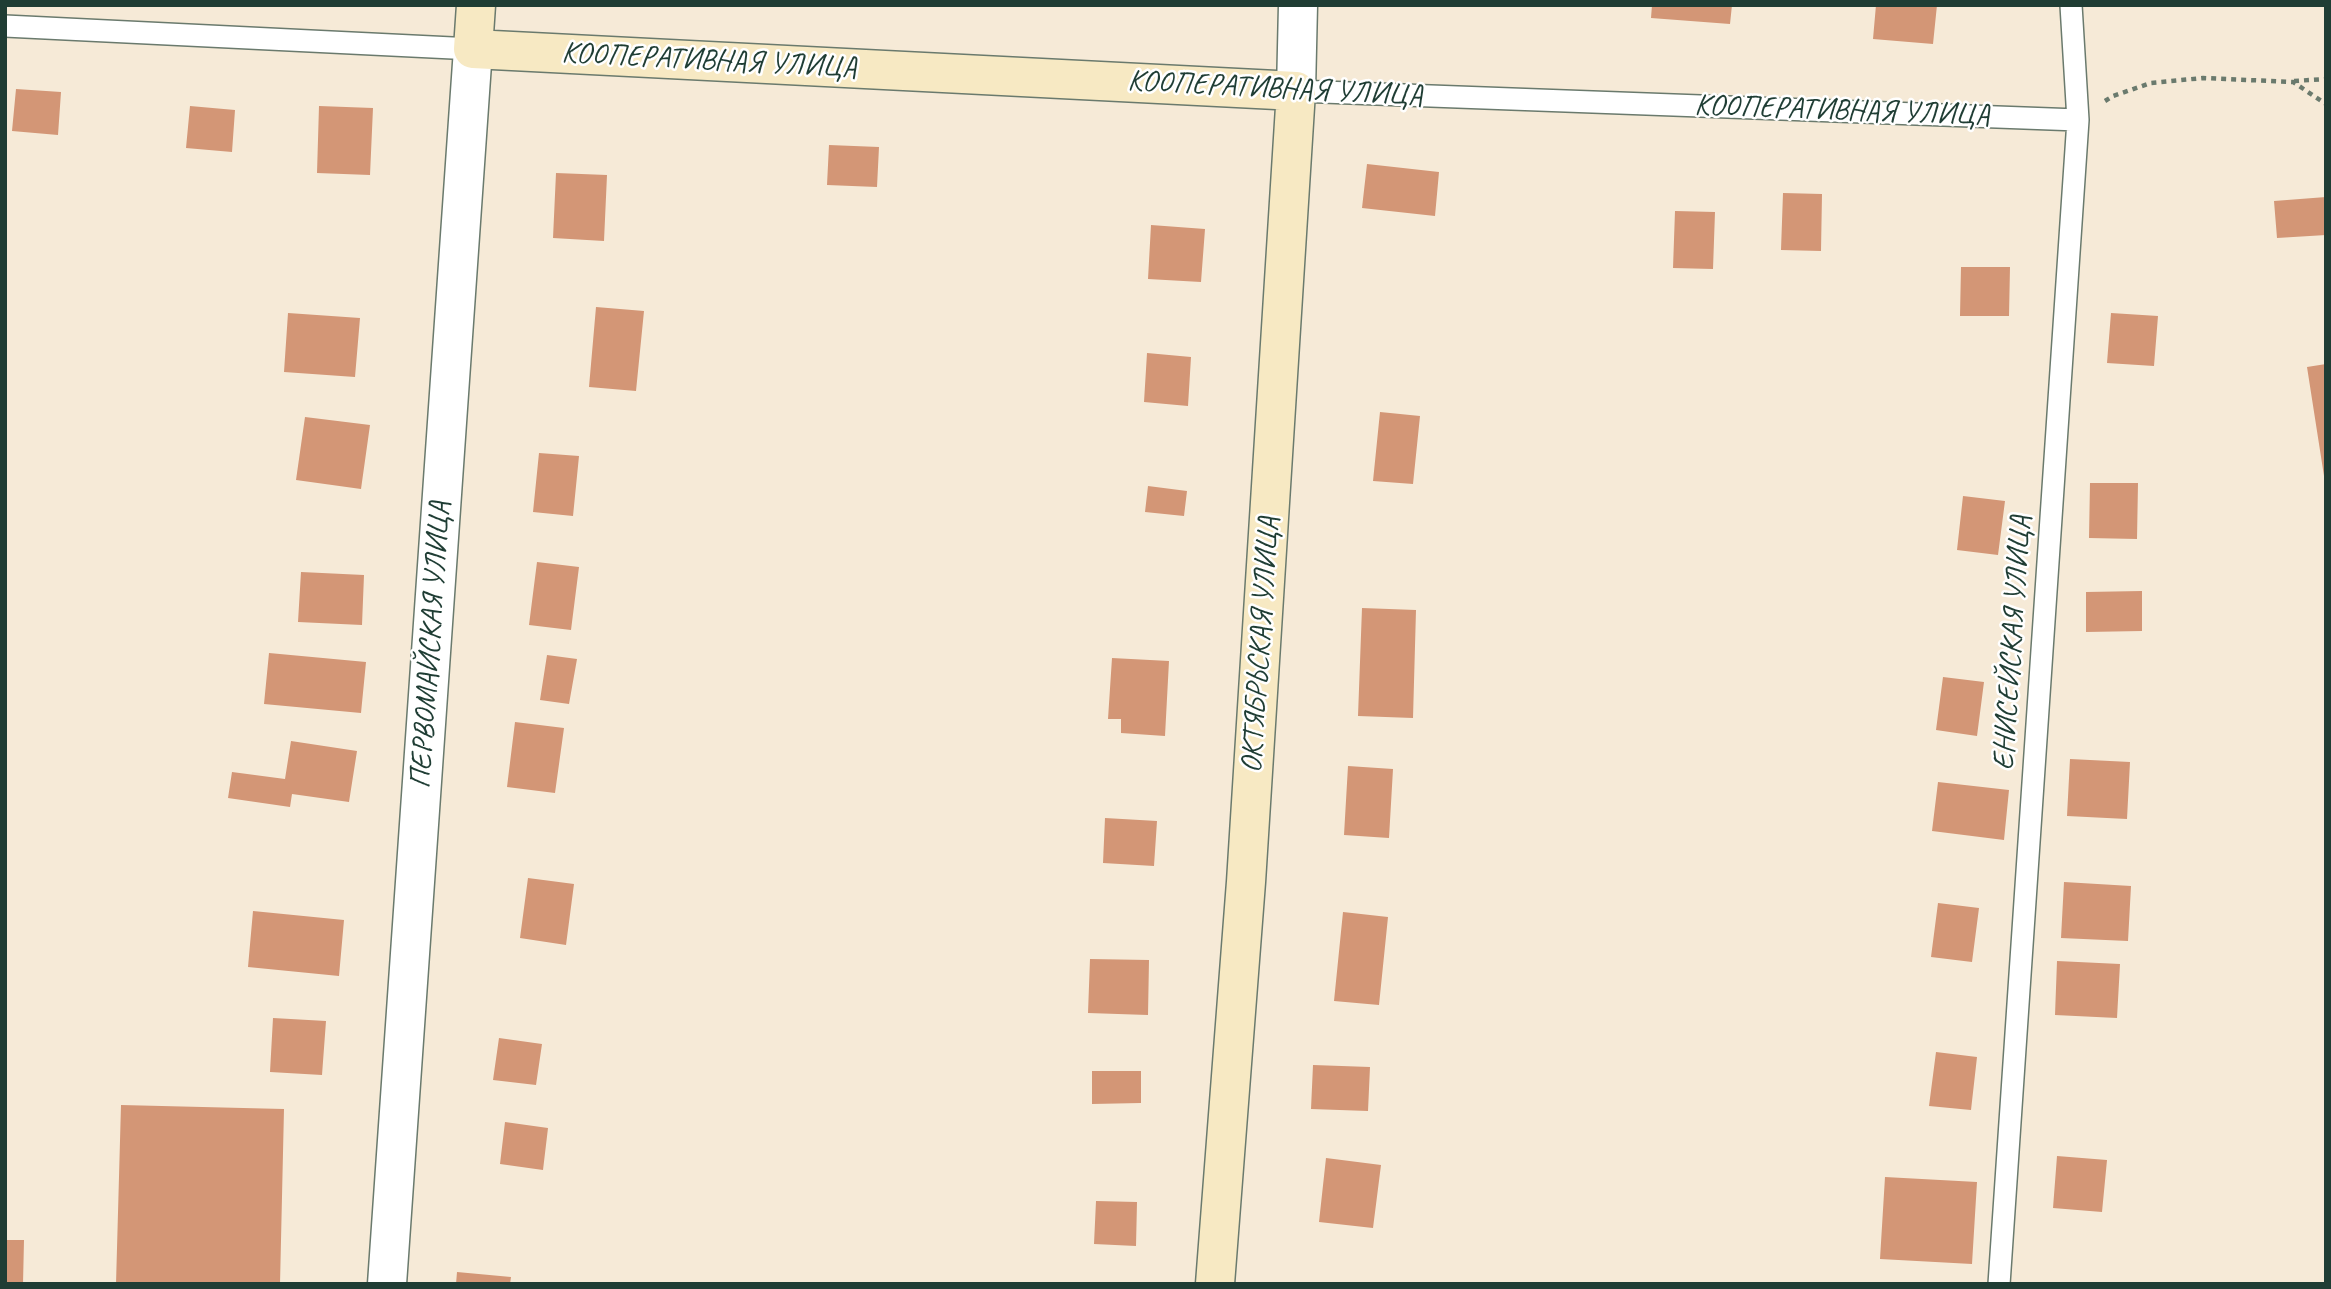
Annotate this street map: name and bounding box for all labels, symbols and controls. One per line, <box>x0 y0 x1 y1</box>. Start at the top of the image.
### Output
street label: КООПЕРАТИВНАЯ УЛИЦА <box>561 35 857 87</box>
street label: КООПЕРАТИВНАЯ УЛИЦА <box>1127 63 1423 115</box>
street label: КООПЕРАТИВНАЯ УЛИЦА <box>1694 88 1990 134</box>
street label: ПЕРВОМАЙСКАЯ УЛИЦА <box>403 500 459 790</box>
street label: ЕНИСЕЙСКАЯ УЛИЦА <box>1986 515 2040 771</box>
street label: ОКТЯБРЬСКАЯ УЛИЦА <box>1234 516 1288 774</box>

